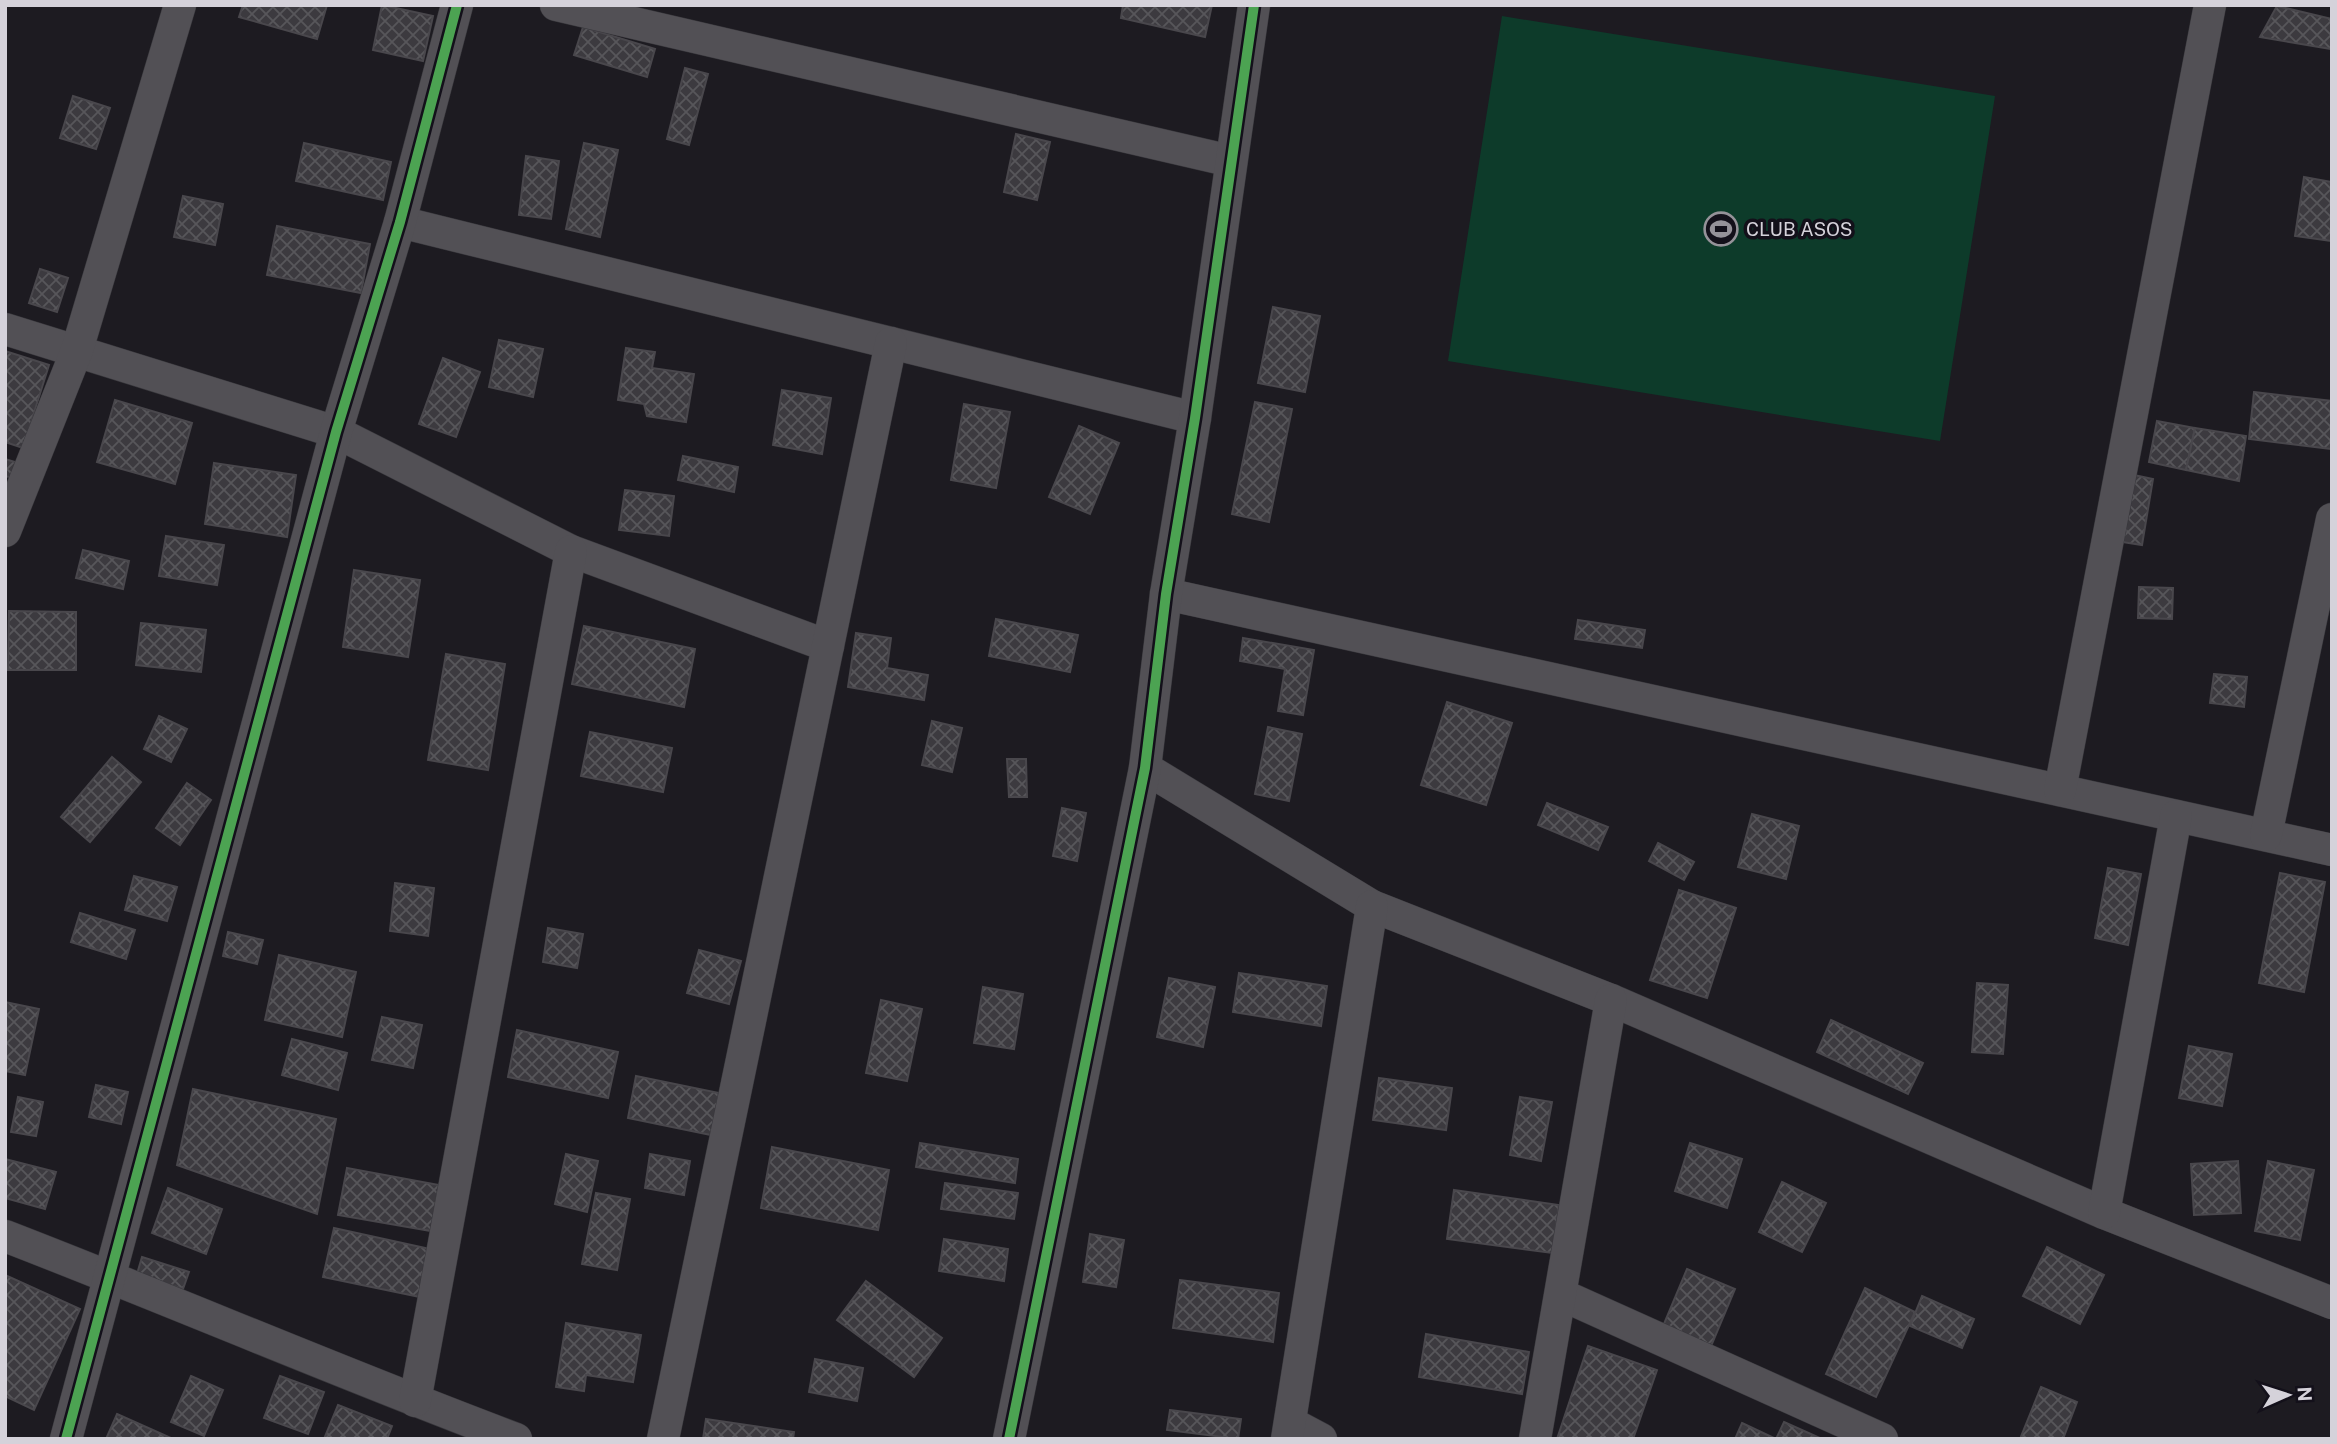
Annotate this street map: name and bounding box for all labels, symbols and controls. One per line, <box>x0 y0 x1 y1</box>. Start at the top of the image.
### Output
sports icon: CLUB ASOS <box>1702 210 1740 248</box>
place label: CLUB ASOS <box>1746 218 1853 240</box>
north arrow <box>2253 1360 2323 1430</box>
text: N <box>2294 1386 2316 1402</box>

